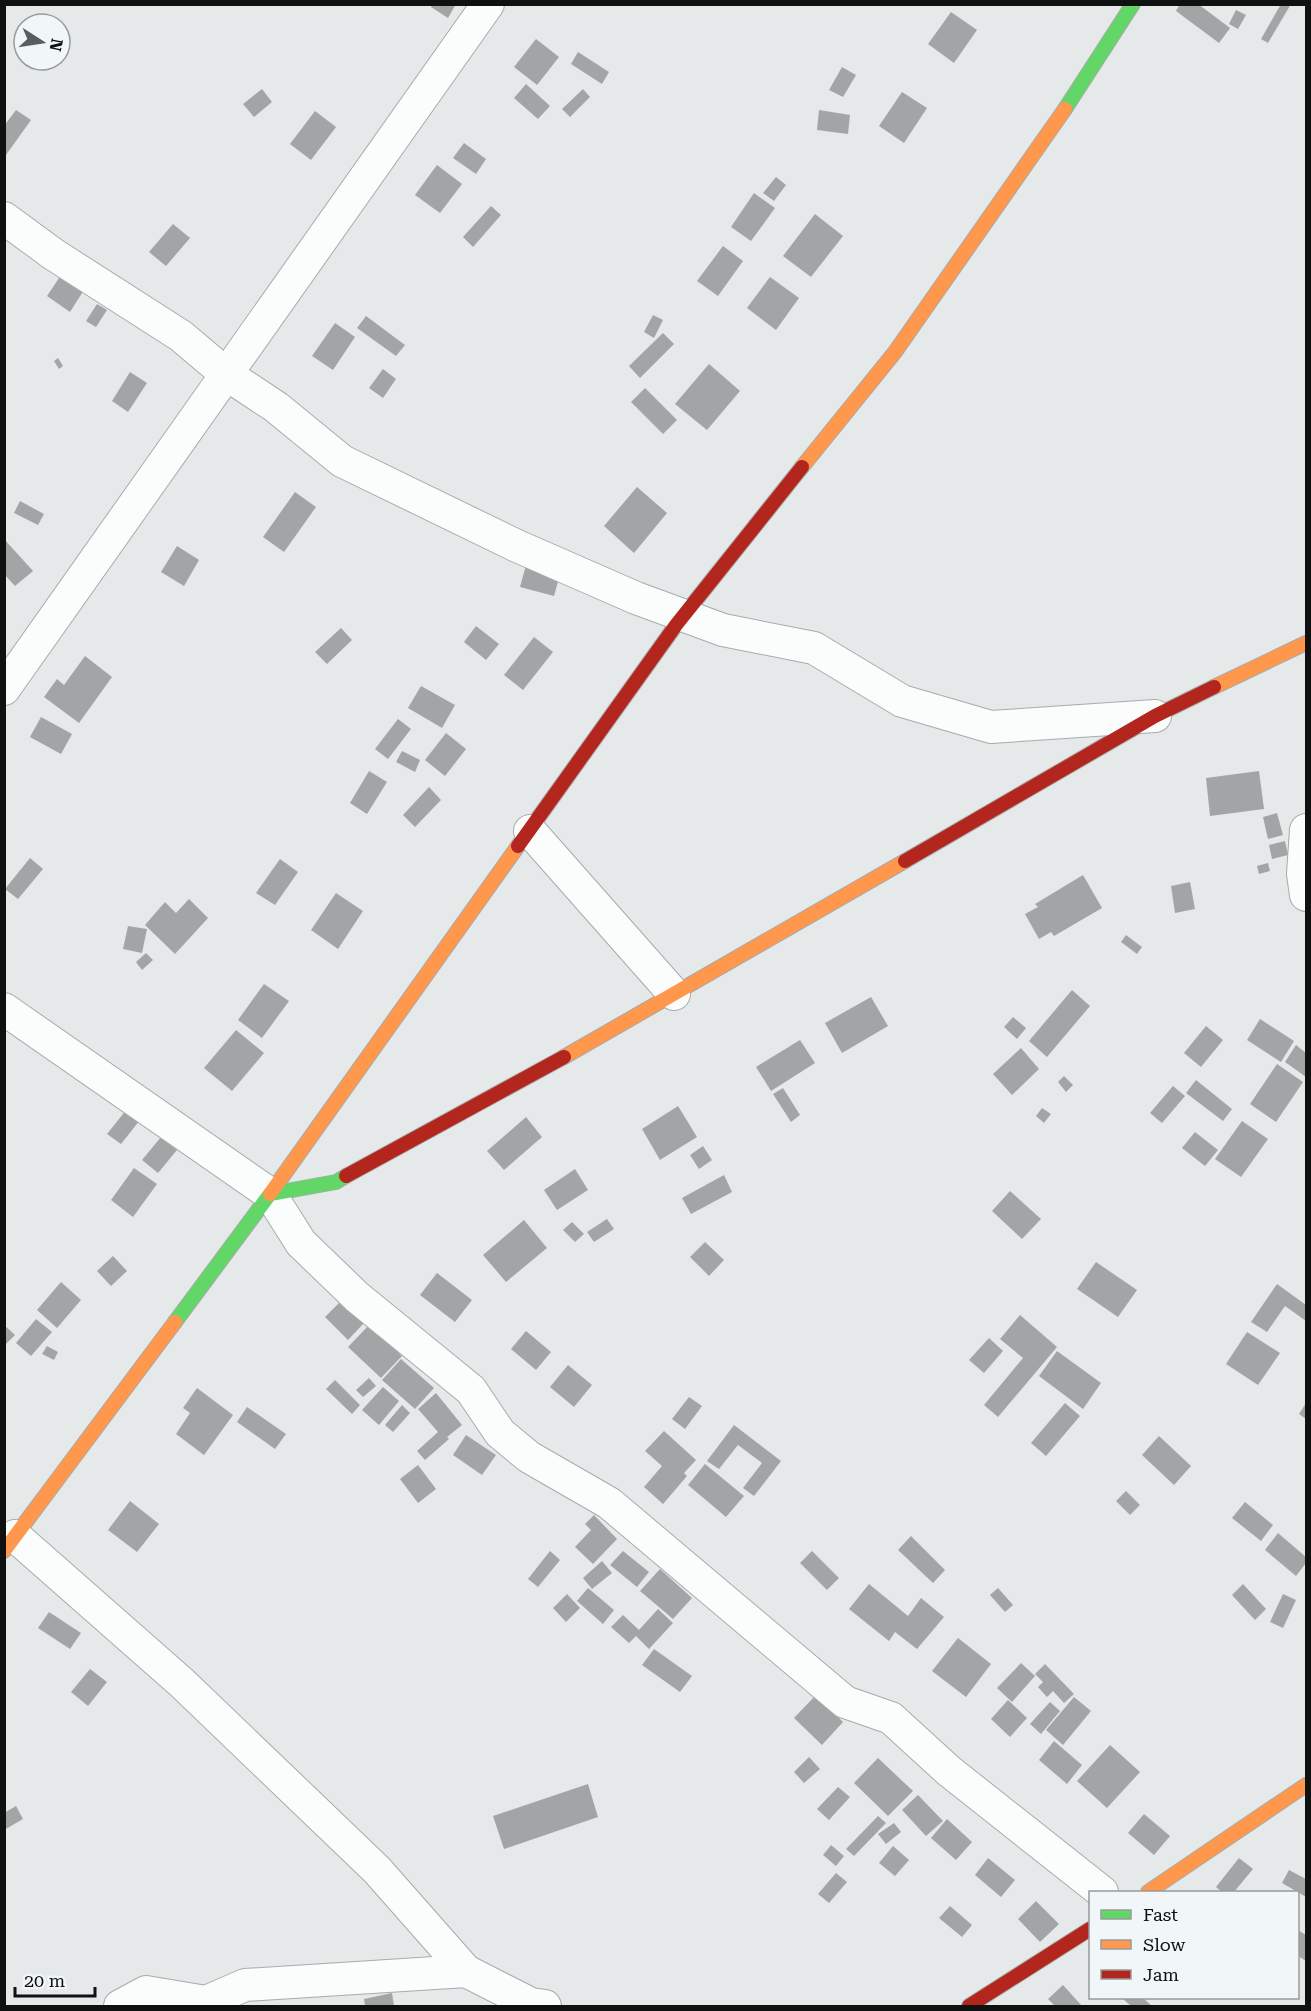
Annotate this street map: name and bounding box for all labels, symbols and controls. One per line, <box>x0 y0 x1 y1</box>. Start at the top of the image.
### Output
north arrow <box>12 12 72 72</box>
text: N <box>46 37 67 53</box>
legend <box>1089 1891 1299 1999</box>
text: Fast <box>1143 1904 1178 1925</box>
text: Slow <box>1143 1934 1185 1955</box>
scale bar <box>15 1960 94 1998</box>
text: Jam <box>1143 1964 1179 1985</box>
text: 20 m <box>24 1970 65 1991</box>

